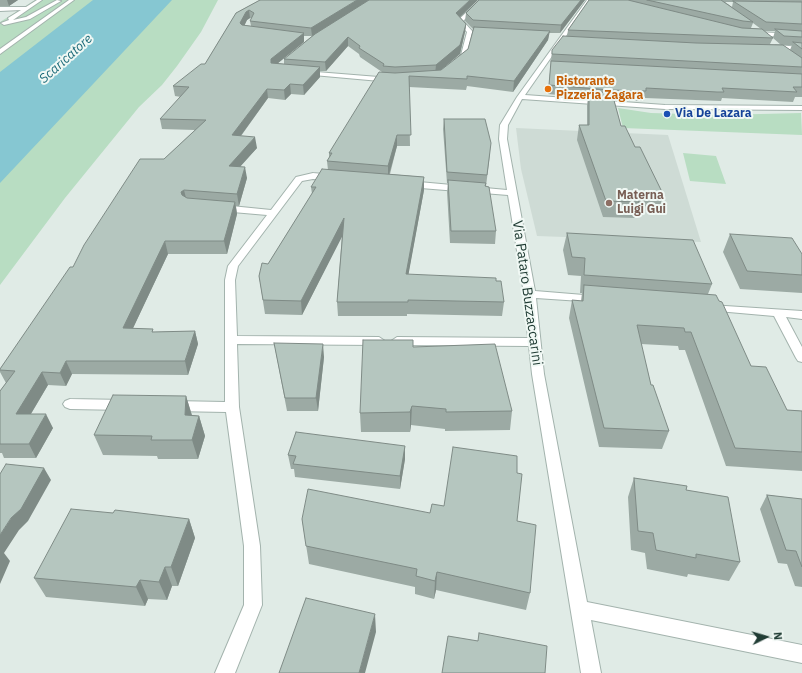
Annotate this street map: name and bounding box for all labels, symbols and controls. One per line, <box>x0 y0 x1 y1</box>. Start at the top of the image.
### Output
water label: Scaricatore <box>36 31 96 87</box>
place label: Ristorante Pizzeria Zagara <box>556 75 643 103</box>
marker: Ristorante Pizzeria Zagara <box>543 84 553 94</box>
place label: Via De Lazara <box>675 107 752 121</box>
marker: Via De Lazara <box>662 109 672 119</box>
place label: Materna Luigi Gui <box>617 189 666 217</box>
marker: Materna Luigi Gui <box>604 198 614 208</box>
street label: Via Pataro Buzzaccarini <box>508 219 546 367</box>
north arrow <box>746 617 786 657</box>
text: N <box>771 631 785 641</box>

